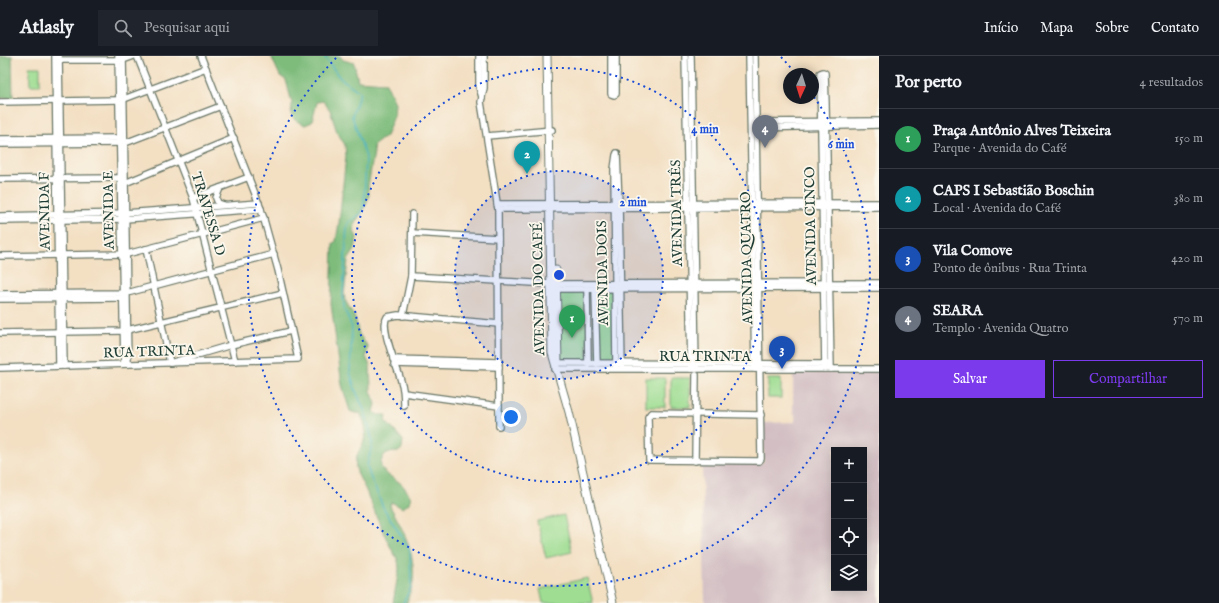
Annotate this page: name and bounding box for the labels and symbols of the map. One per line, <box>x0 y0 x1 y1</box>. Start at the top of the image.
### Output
north arrow <box>783 68 819 104</box>
pin: 4 <box>752 115 778 148</box>
text: 4 min <box>691 122 719 137</box>
text: 6 min <box>828 137 855 152</box>
pin: 2 <box>514 141 540 174</box>
street label: AVENIDA TRÊS <box>666 159 687 268</box>
street label: AVENIDA CINCO <box>801 166 821 287</box>
street label: AVENIDA E <box>99 170 119 251</box>
street label: TRAVESSA D <box>187 170 229 258</box>
street label: AVENIDA F <box>35 172 55 251</box>
street label: AVENIDA QUATRO <box>737 191 757 326</box>
text: 2 min <box>619 195 647 210</box>
street label: AVENIDA DOIS <box>593 220 613 327</box>
street label: AVENIDA DO CAFÉ <box>528 222 549 357</box>
centre of rings <box>552 268 566 282</box>
pin: 1 <box>559 305 585 338</box>
pin: 3 <box>769 336 795 369</box>
street label: RUA TRINTA <box>103 341 196 363</box>
street label: RUA TRINTA <box>659 348 752 366</box>
your location <box>501 407 521 427</box>

